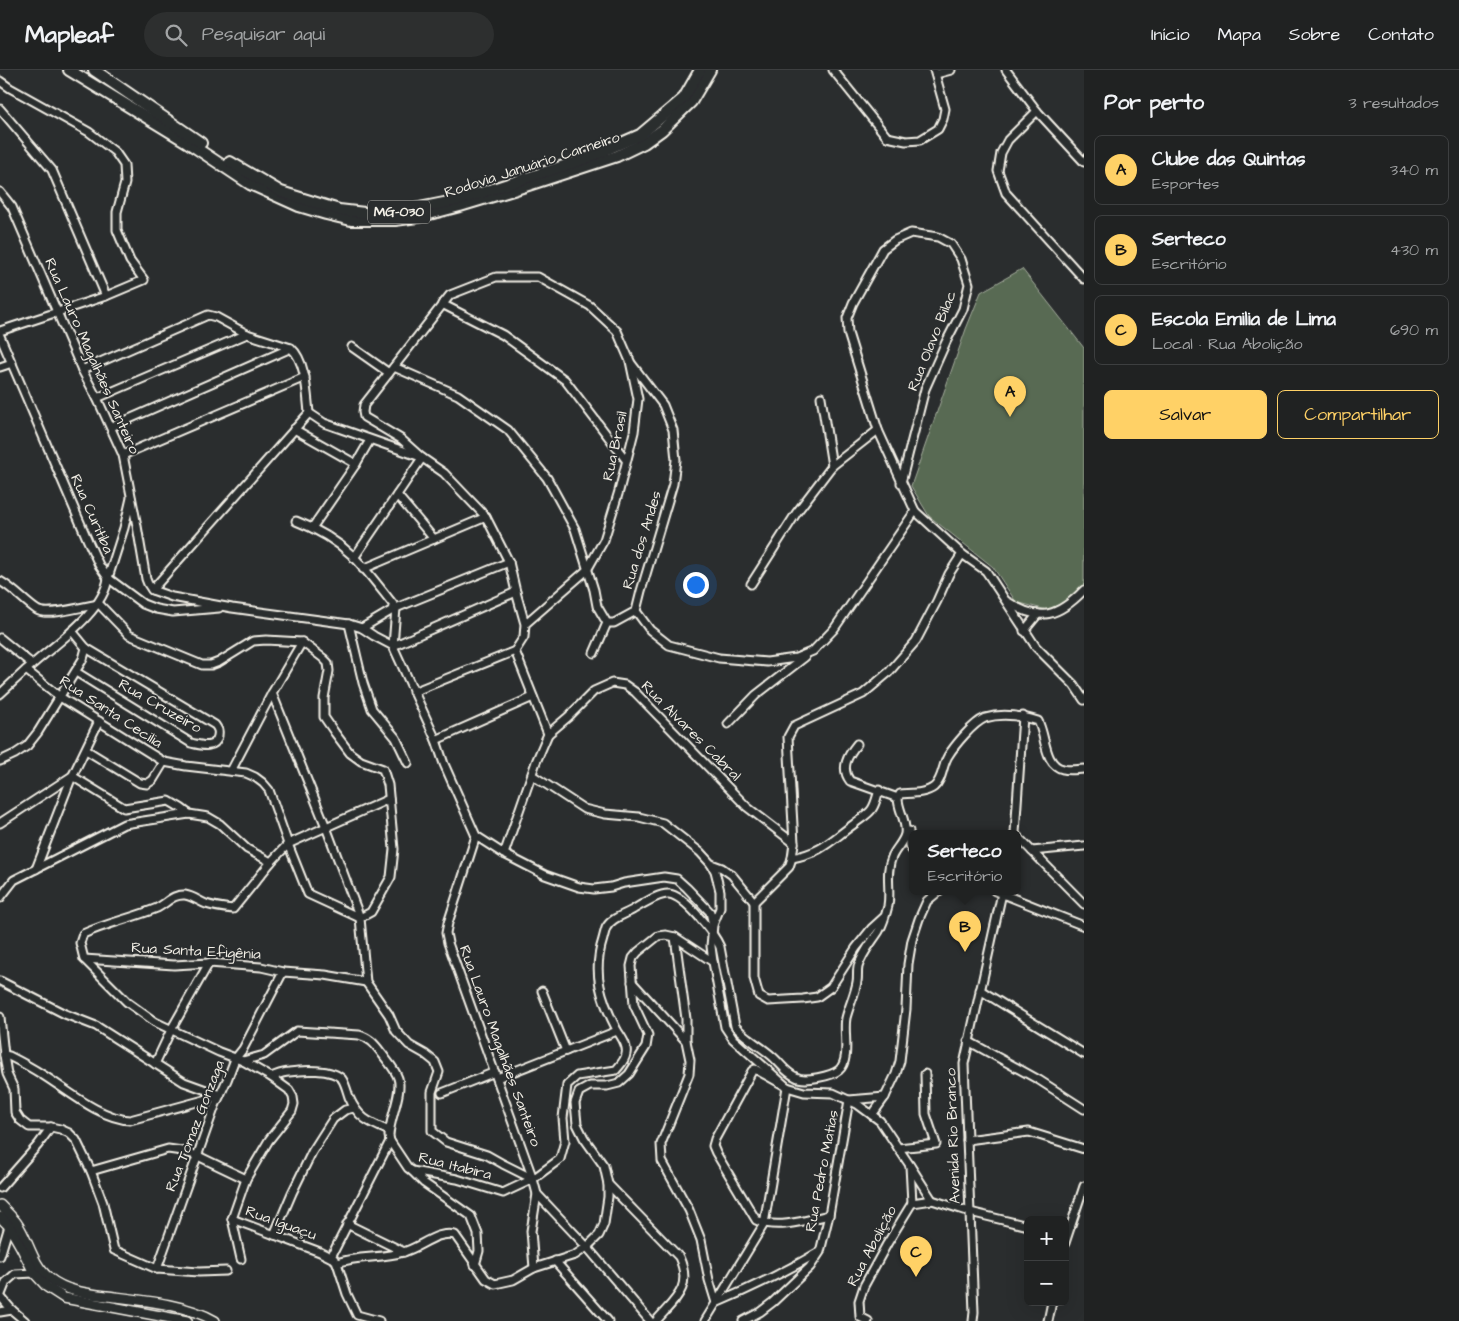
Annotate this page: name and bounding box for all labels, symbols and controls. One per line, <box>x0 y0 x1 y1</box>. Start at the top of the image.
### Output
search box <box>144 12 494 57</box>
text: Mapleaf <box>25 18 114 52</box>
icon: search <box>162 21 190 49</box>
text: Pesquisar aqui <box>202 21 325 48</box>
text: Início <box>1151 22 1190 47</box>
text: Mapa <box>1218 22 1261 47</box>
text: Sobre <box>1289 22 1340 47</box>
text: Contato <box>1368 22 1434 47</box>
text: Por perto <box>1104 88 1204 117</box>
text: 3 resultados <box>1348 92 1439 114</box>
street label: Rodovia Januário Carneiro <box>442 127 623 203</box>
text: Clube das Quintas <box>1152 146 1306 173</box>
text: A <box>1116 159 1126 181</box>
text: 340 m <box>1390 159 1438 181</box>
text: Esportes <box>1152 173 1219 195</box>
road number: MG-030 <box>368 200 430 224</box>
text: Serteco <box>1152 226 1226 253</box>
text: B <box>1115 239 1127 261</box>
text: 430 m <box>1390 239 1438 261</box>
text: Escritório <box>1152 253 1227 275</box>
street label: Rua Lauro Magalhães Santeiro <box>38 255 145 458</box>
street label: Rua Olavo Bilac <box>902 287 962 394</box>
text: Escola Emilia de Lima <box>1152 306 1336 333</box>
text: C <box>1115 319 1127 341</box>
text: 690 m <box>1390 319 1438 341</box>
text: Local · Rua Abolição <box>1152 333 1302 355</box>
pin: A <box>994 376 1026 417</box>
button: Salvar <box>1104 390 1267 439</box>
button: Compartilhar <box>1277 390 1439 439</box>
street label: Rua Brasil <box>597 409 633 483</box>
street label: Rua Curitiba <box>65 471 119 557</box>
street label: Rua dos Andes <box>617 488 667 592</box>
your location <box>683 572 709 598</box>
street label: Rua Santa Cecilia <box>55 671 167 753</box>
street label: Rua Cruzeiro <box>114 674 206 739</box>
street label: Rua Alvares Cabral <box>636 676 746 786</box>
popup <box>909 830 1021 895</box>
text: Serteco <box>928 838 1001 865</box>
text: Escritório <box>928 865 1002 887</box>
pin: B <box>949 911 981 952</box>
street label: Rua Santa Efigênia <box>131 937 262 966</box>
street label: Rua Lauro Magalhães Santeiro <box>453 942 546 1150</box>
street label: Rua Tomaz Gonzaga <box>160 1057 231 1195</box>
street label: Avenida Rio Branco <box>940 1067 966 1204</box>
street label: Rua Pedro Matias <box>800 1108 844 1234</box>
street label: Rua Itabira <box>416 1147 494 1185</box>
street label: Rua Iguaçu <box>242 1200 320 1247</box>
street label: Rua Abolição <box>842 1201 902 1290</box>
map controls <box>1024 1216 1069 1306</box>
button: + <box>1024 1216 1069 1261</box>
pin: C <box>900 1236 932 1277</box>
button: − <box>1024 1261 1069 1306</box>

